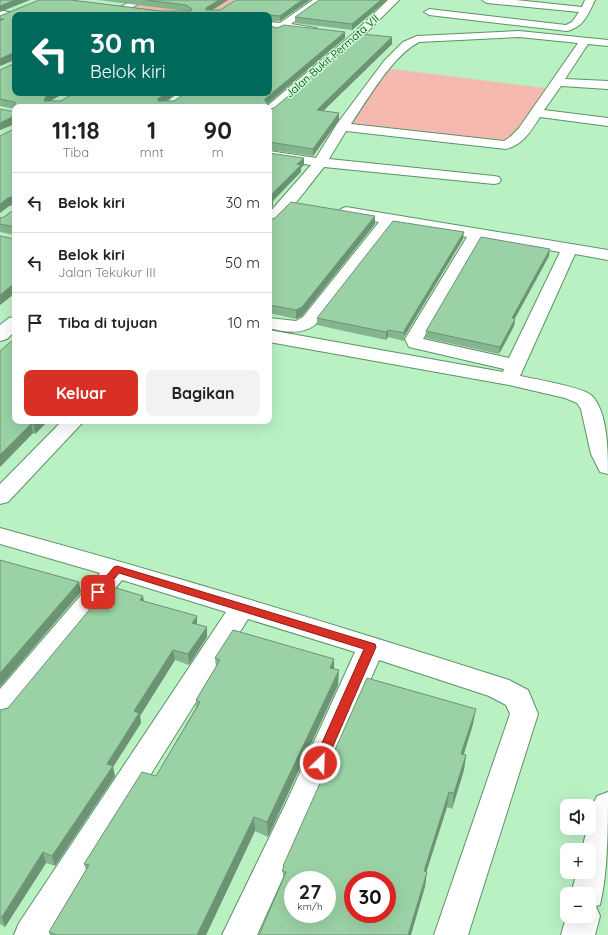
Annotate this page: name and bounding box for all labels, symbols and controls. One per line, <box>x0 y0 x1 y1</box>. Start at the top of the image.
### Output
street label: Jalan Bukit Permata VII <box>282 11 382 101</box>
text: 30 m <box>90 25 156 60</box>
icon: left <box>24 28 76 80</box>
text: Belok kiri <box>90 60 166 83</box>
text: 11:18 <box>52 115 100 145</box>
text: 1 <box>147 115 156 145</box>
text: 90 <box>204 115 232 145</box>
text: Tiba <box>63 144 89 160</box>
text: mnt <box>140 144 164 160</box>
text: m <box>212 144 224 160</box>
icon: left <box>24 192 46 214</box>
text: Belok kiri <box>58 193 125 212</box>
text: 30 m <box>225 193 260 212</box>
text: Belok kiri <box>58 245 125 264</box>
icon: left <box>24 252 46 274</box>
text: 50 m <box>225 253 260 272</box>
text: Jalan Tekukur III <box>58 264 156 280</box>
icon: arrive <box>24 312 46 334</box>
text: Tiba di tujuan <box>58 313 157 332</box>
text: 10 m <box>228 313 260 332</box>
button: Keluar <box>24 370 138 416</box>
button: Bagikan <box>146 370 260 416</box>
pin <box>81 575 115 609</box>
icon: arrive <box>87 581 109 603</box>
position arrow <box>299 742 341 784</box>
map controls <box>560 799 596 923</box>
button: sound <box>560 799 596 835</box>
button: + <box>560 843 596 879</box>
speed limit sign: 30 <box>344 871 396 923</box>
text: 27 <box>299 879 321 904</box>
button: − <box>560 887 596 923</box>
text: km/h <box>297 900 323 913</box>

